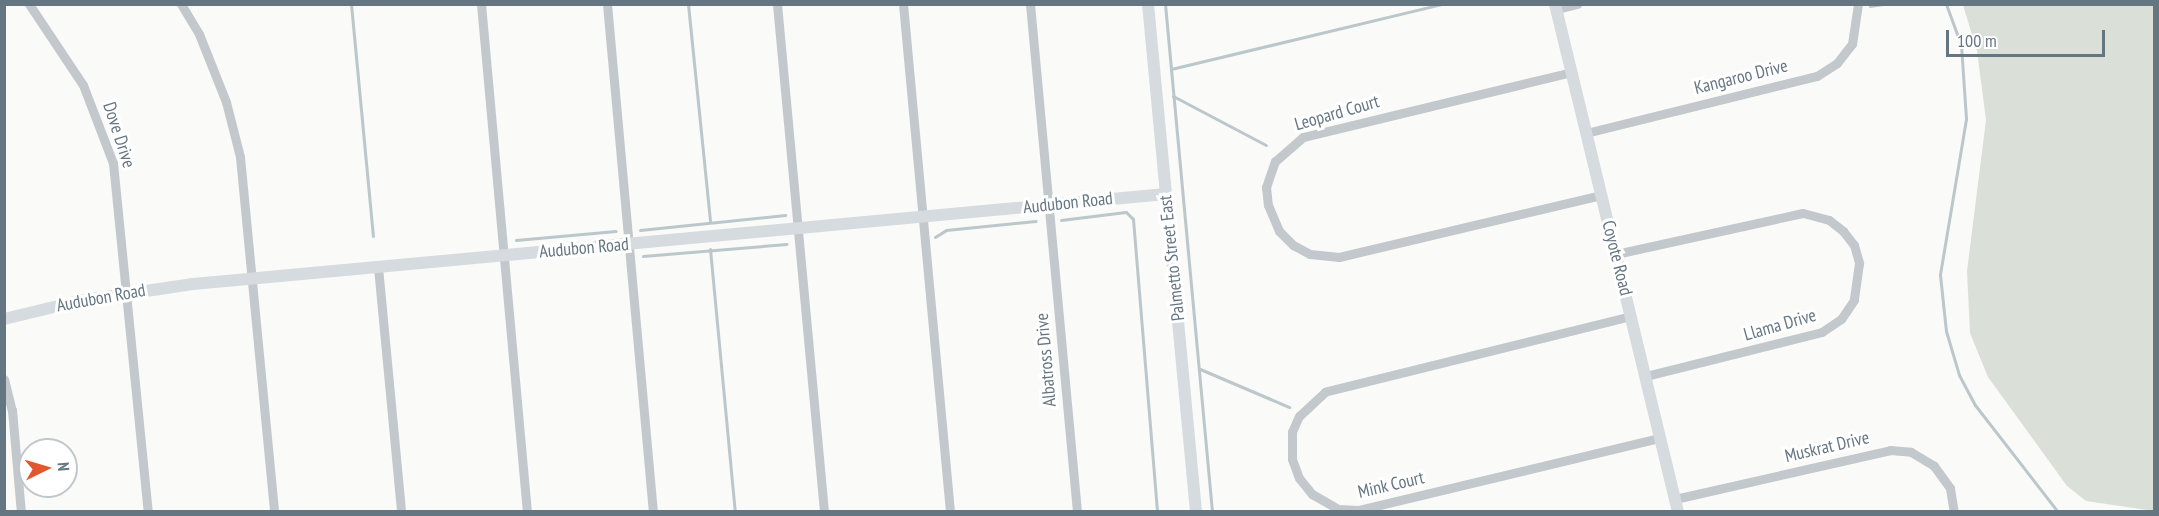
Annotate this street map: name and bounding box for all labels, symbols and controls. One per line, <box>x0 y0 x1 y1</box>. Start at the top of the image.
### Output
scale bar <box>1949 18 2108 56</box>
text: 100 m <box>1957 29 1997 52</box>
street label: Kangaroo Drive <box>1692 55 1790 99</box>
street label: Leopard Court <box>1292 91 1382 135</box>
street label: Dove Drive <box>98 99 140 171</box>
street label: Audubon Road <box>1022 188 1114 218</box>
street label: Palmetto Street East <box>1155 194 1189 322</box>
street label: Coyote Road <box>1597 218 1637 298</box>
street label: Audubon Road <box>538 233 630 263</box>
street label: Audubon Road <box>55 280 147 316</box>
street label: Llama Drive <box>1741 304 1819 346</box>
street label: Albatross Drive <box>1031 312 1061 408</box>
street label: Muskrat Drive <box>1783 427 1871 467</box>
north arrow <box>18 438 78 498</box>
text: N <box>54 461 74 472</box>
street label: Mink Court <box>1356 467 1426 503</box>

